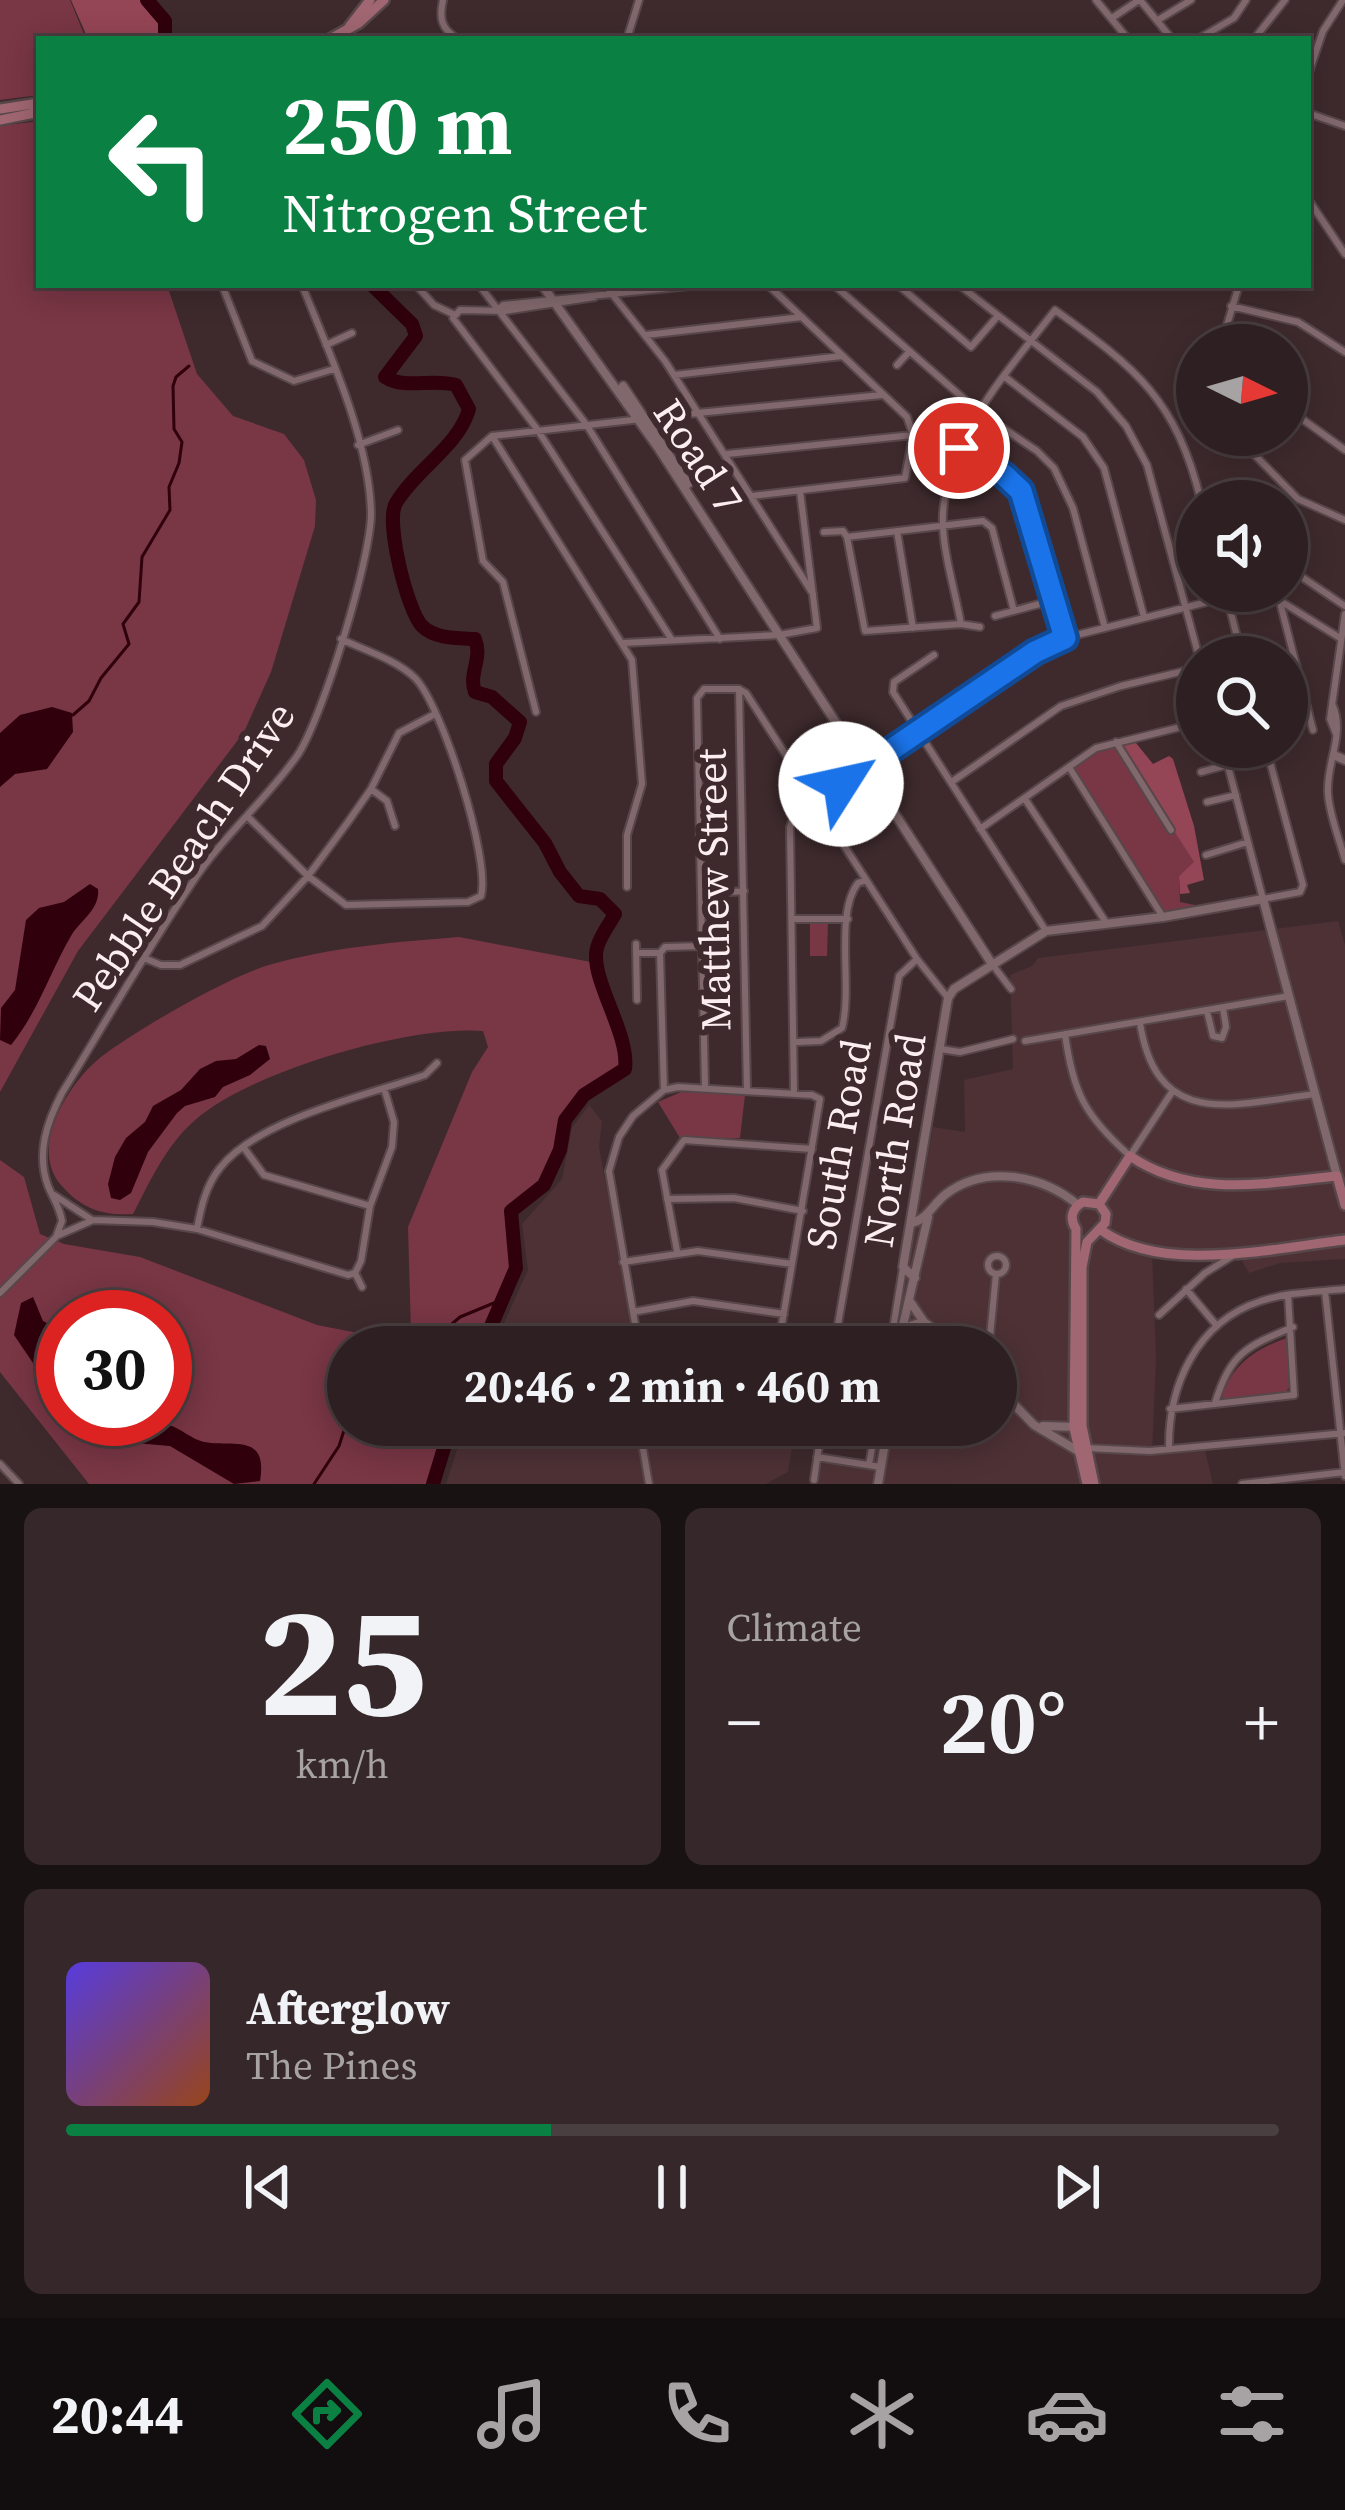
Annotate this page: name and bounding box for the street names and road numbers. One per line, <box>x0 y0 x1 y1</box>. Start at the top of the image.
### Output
street label: Road 7 <box>640 387 758 525</box>
street label: Pebble Beach Drive <box>58 690 308 1022</box>
street label: Matthew Street <box>682 748 744 1032</box>
street label: North Road <box>848 1029 940 1251</box>
street label: South Road <box>791 1034 885 1254</box>

